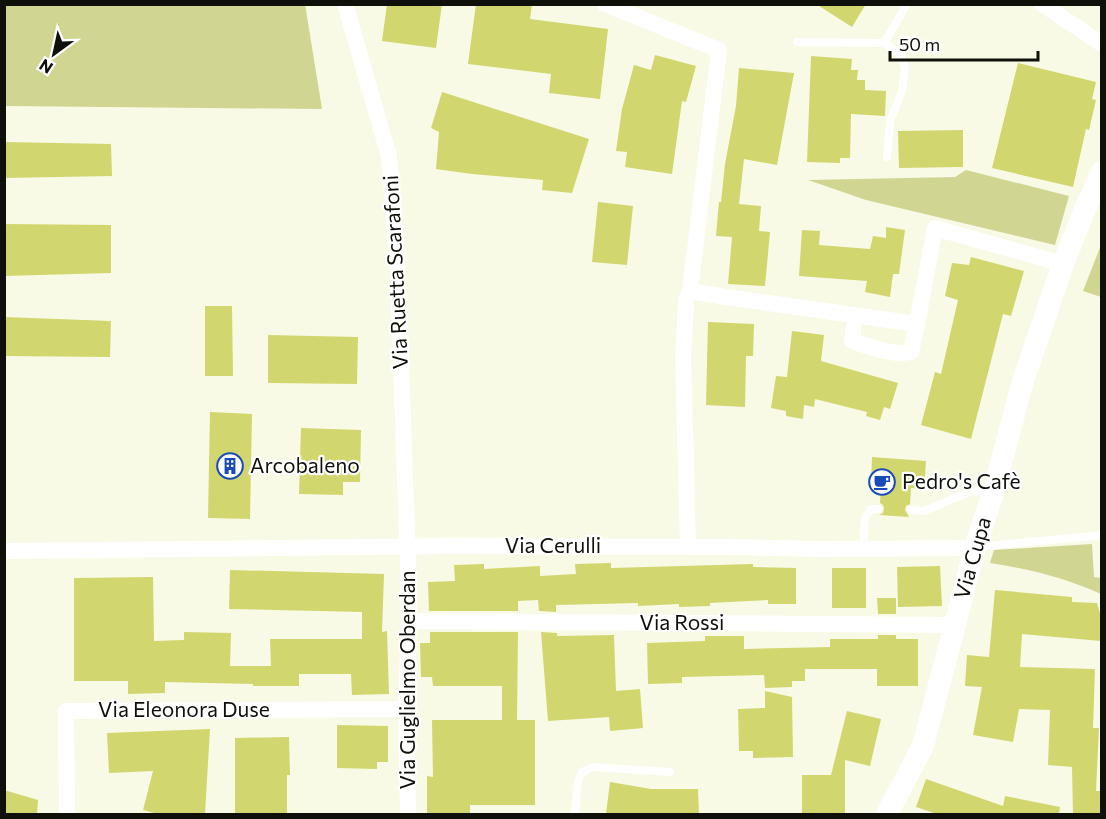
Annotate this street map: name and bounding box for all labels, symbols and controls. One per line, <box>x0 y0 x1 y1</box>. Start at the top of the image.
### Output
north arrow <box>24 24 84 84</box>
scale bar <box>890 24 1038 62</box>
text: 50 m <box>899 33 940 55</box>
text: N <box>35 56 56 78</box>
street label: Via Ruetta Scarafoni <box>377 174 412 370</box>
building icon: Arcobaleno <box>215 451 245 481</box>
place label: Arcobaleno <box>250 452 360 477</box>
cafe icon: Pedro's Cafè <box>867 467 897 497</box>
place label: Pedro's Cafè <box>902 468 1021 493</box>
street label: Via Cupa <box>948 514 995 602</box>
street label: Via Cerulli <box>505 532 601 557</box>
street label: Via Guglielmo Oberdan <box>394 570 419 790</box>
street label: Via Rossi <box>639 609 725 634</box>
street label: Via Eleonora Duse <box>98 696 270 721</box>

